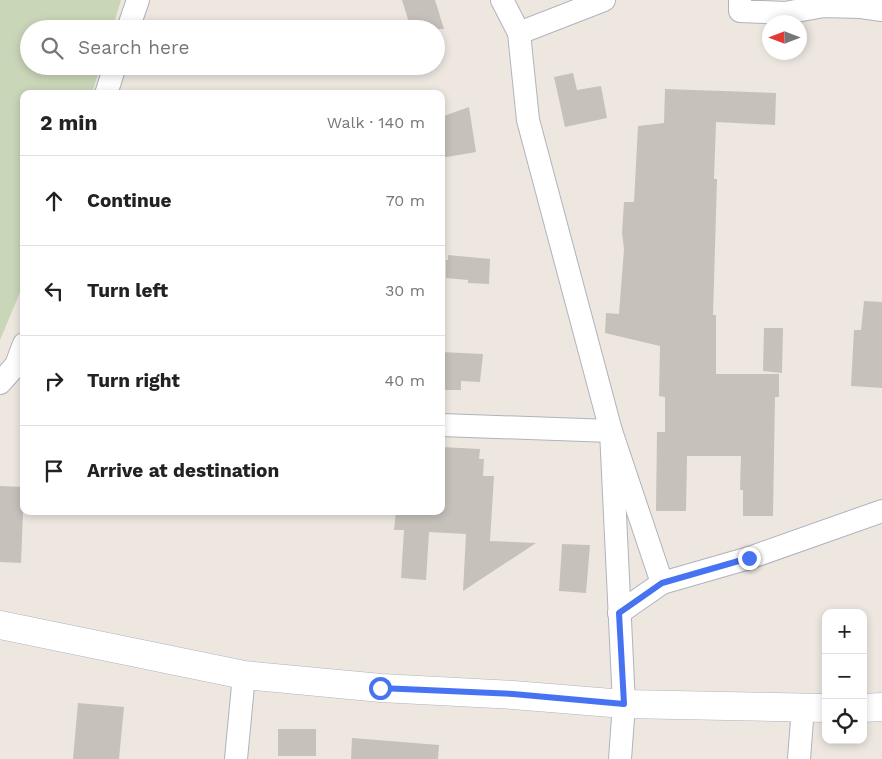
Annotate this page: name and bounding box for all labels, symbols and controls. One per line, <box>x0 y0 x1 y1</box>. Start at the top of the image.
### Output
north arrow <box>762 15 807 60</box>
search box <box>20 20 445 75</box>
icon: search <box>38 34 66 62</box>
text: Search here <box>78 36 189 59</box>
text: 2 min <box>40 110 97 135</box>
text: Walk · 140 m <box>327 113 425 132</box>
icon: ahead <box>40 187 68 215</box>
text: Continue <box>87 189 171 212</box>
text: 70 m <box>386 191 425 210</box>
icon: left <box>40 277 68 305</box>
text: Turn left <box>87 279 168 302</box>
text: 30 m <box>385 281 425 300</box>
icon: right <box>40 367 68 395</box>
text: Turn right <box>87 369 180 392</box>
text: 40 m <box>385 371 425 390</box>
icon: arrive <box>40 457 68 485</box>
text: Arrive at destination <box>87 459 279 482</box>
route end <box>738 547 761 570</box>
map controls <box>822 609 867 744</box>
button: + <box>822 609 867 654</box>
button: − <box>822 654 867 699</box>
route start <box>369 677 392 700</box>
button: locate <box>822 699 867 744</box>

